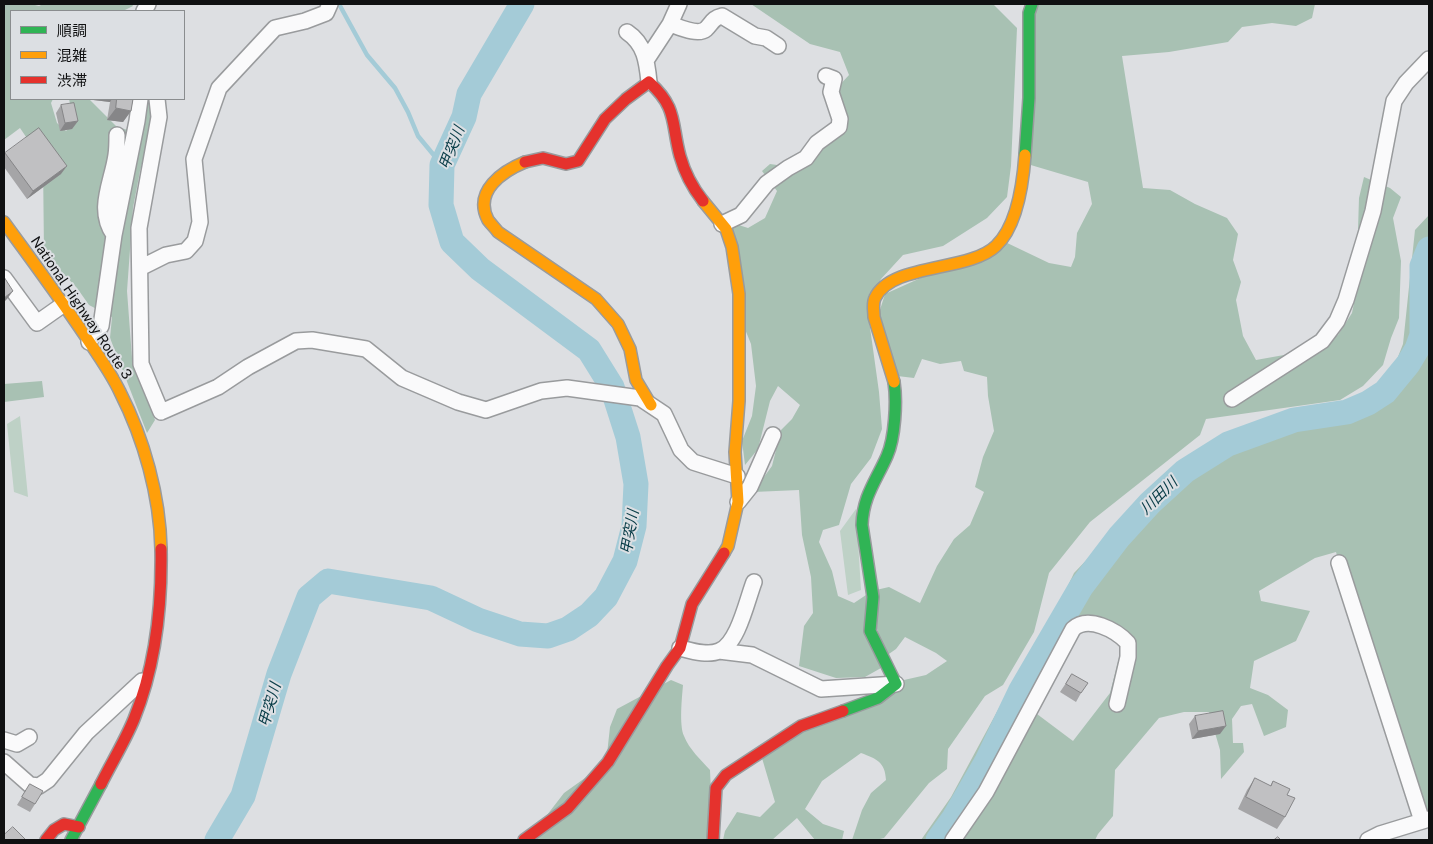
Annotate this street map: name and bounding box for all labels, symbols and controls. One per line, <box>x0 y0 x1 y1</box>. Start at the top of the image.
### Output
legend <box>10 10 185 100</box>
text: 順調 <box>57 22 87 39</box>
text: 混雑 <box>57 47 87 64</box>
text: 渋滞 <box>57 72 87 89</box>
water label: 甲突川 <box>436 124 468 172</box>
street label: National Highway Route 3 <box>27 233 135 383</box>
water label: 川田川 <box>1137 474 1181 518</box>
water label: 甲突川 <box>617 508 643 556</box>
water label: 甲突川 <box>255 681 285 729</box>

